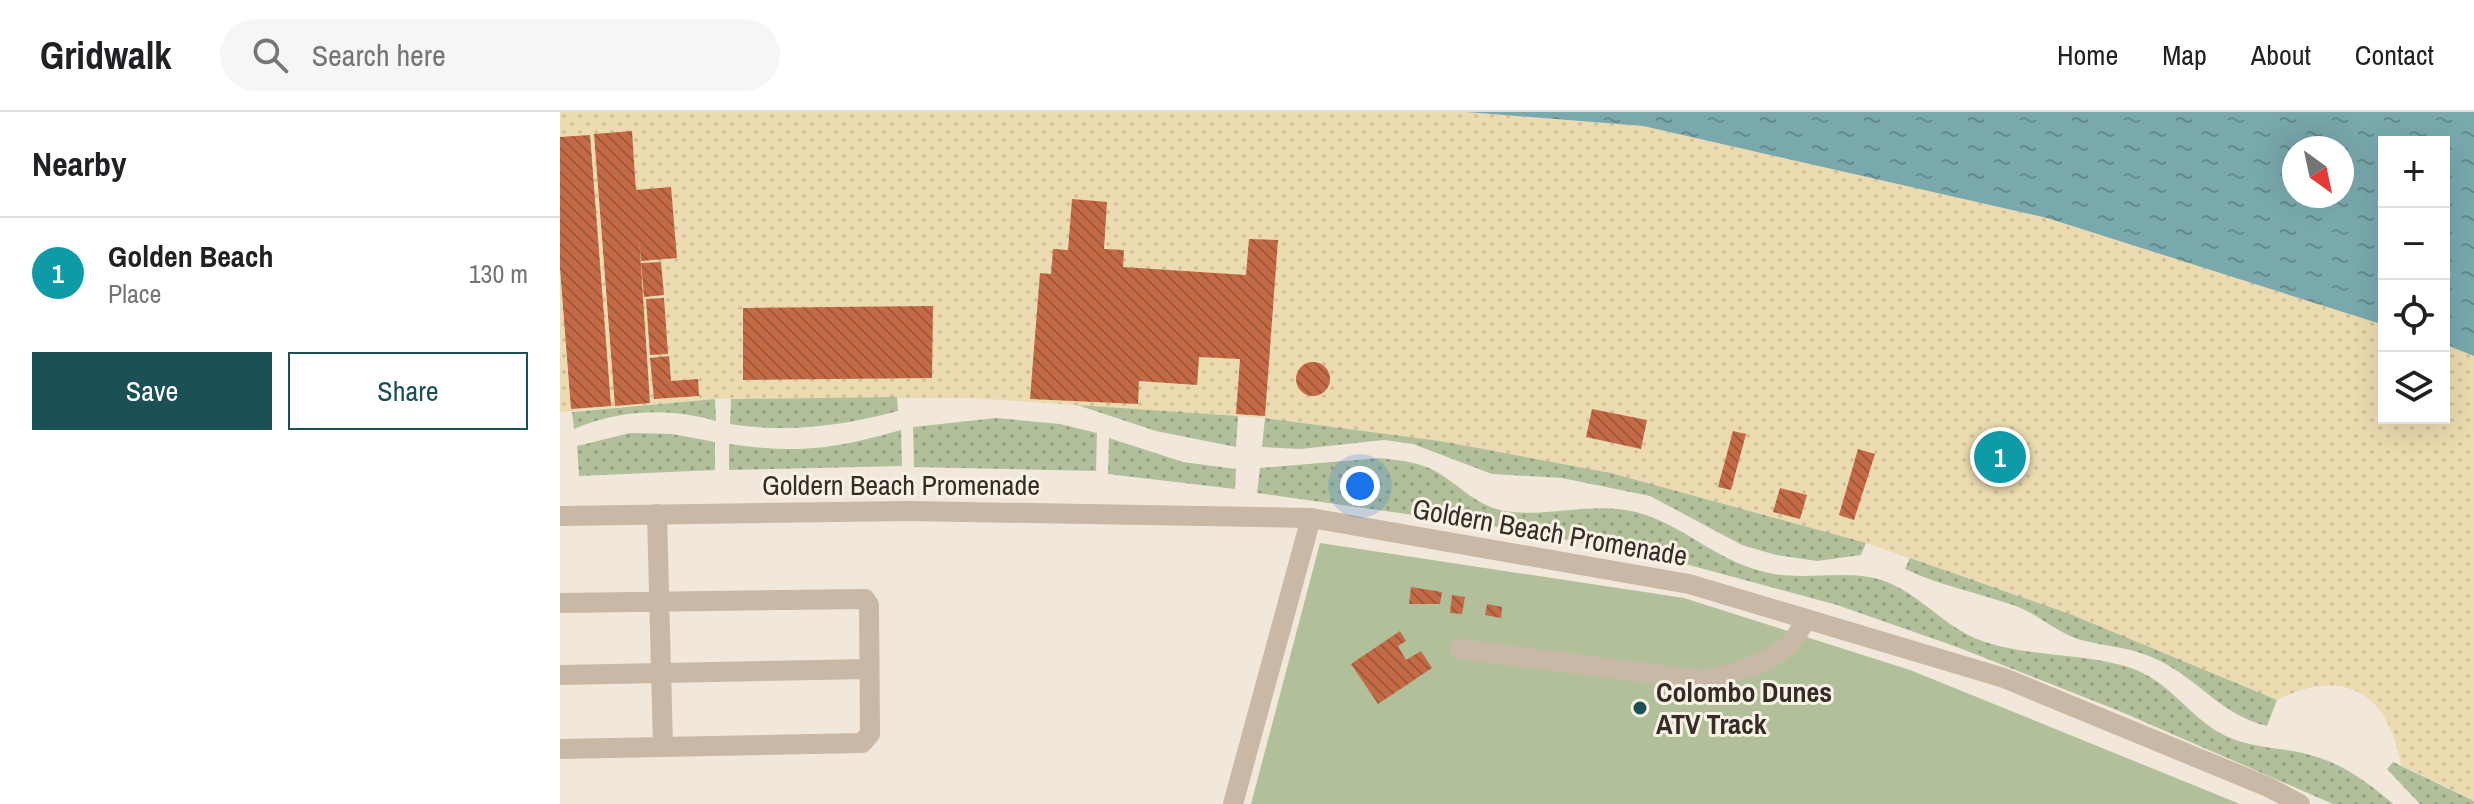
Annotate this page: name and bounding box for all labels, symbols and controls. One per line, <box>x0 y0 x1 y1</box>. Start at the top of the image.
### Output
search box <box>220 19 780 91</box>
text: Gridwalk <box>40 30 172 81</box>
icon: search <box>248 33 292 77</box>
text: Search here <box>312 35 446 75</box>
text: Home <box>2057 36 2118 74</box>
text: Map <box>2162 36 2207 74</box>
text: About <box>2251 36 2311 74</box>
text: Contact <box>2355 36 2434 74</box>
north arrow <box>2282 136 2354 208</box>
map controls <box>2378 136 2450 424</box>
button: + <box>2378 136 2450 208</box>
text: Nearby <box>32 141 127 187</box>
button: − <box>2378 208 2450 280</box>
text: Golden Beach <box>108 236 273 276</box>
text: 1 <box>52 256 64 291</box>
text: 130 m <box>469 256 528 291</box>
text: Place <box>108 276 161 311</box>
button: locate <box>2378 280 2450 352</box>
button: Save <box>32 352 272 430</box>
button: Share <box>288 352 528 430</box>
button: layers <box>2378 352 2450 424</box>
pin: 1 <box>1974 427 2026 487</box>
street label: Goldern Beach Promenade <box>762 466 1040 504</box>
your location <box>1340 466 1380 506</box>
street label: Goldern Beach Promenade <box>1410 489 1690 575</box>
place label: Colombo Dunes ATV Track <box>1656 673 1832 743</box>
marker: Colombo Dunes ATV Track <box>1631 699 1649 717</box>

